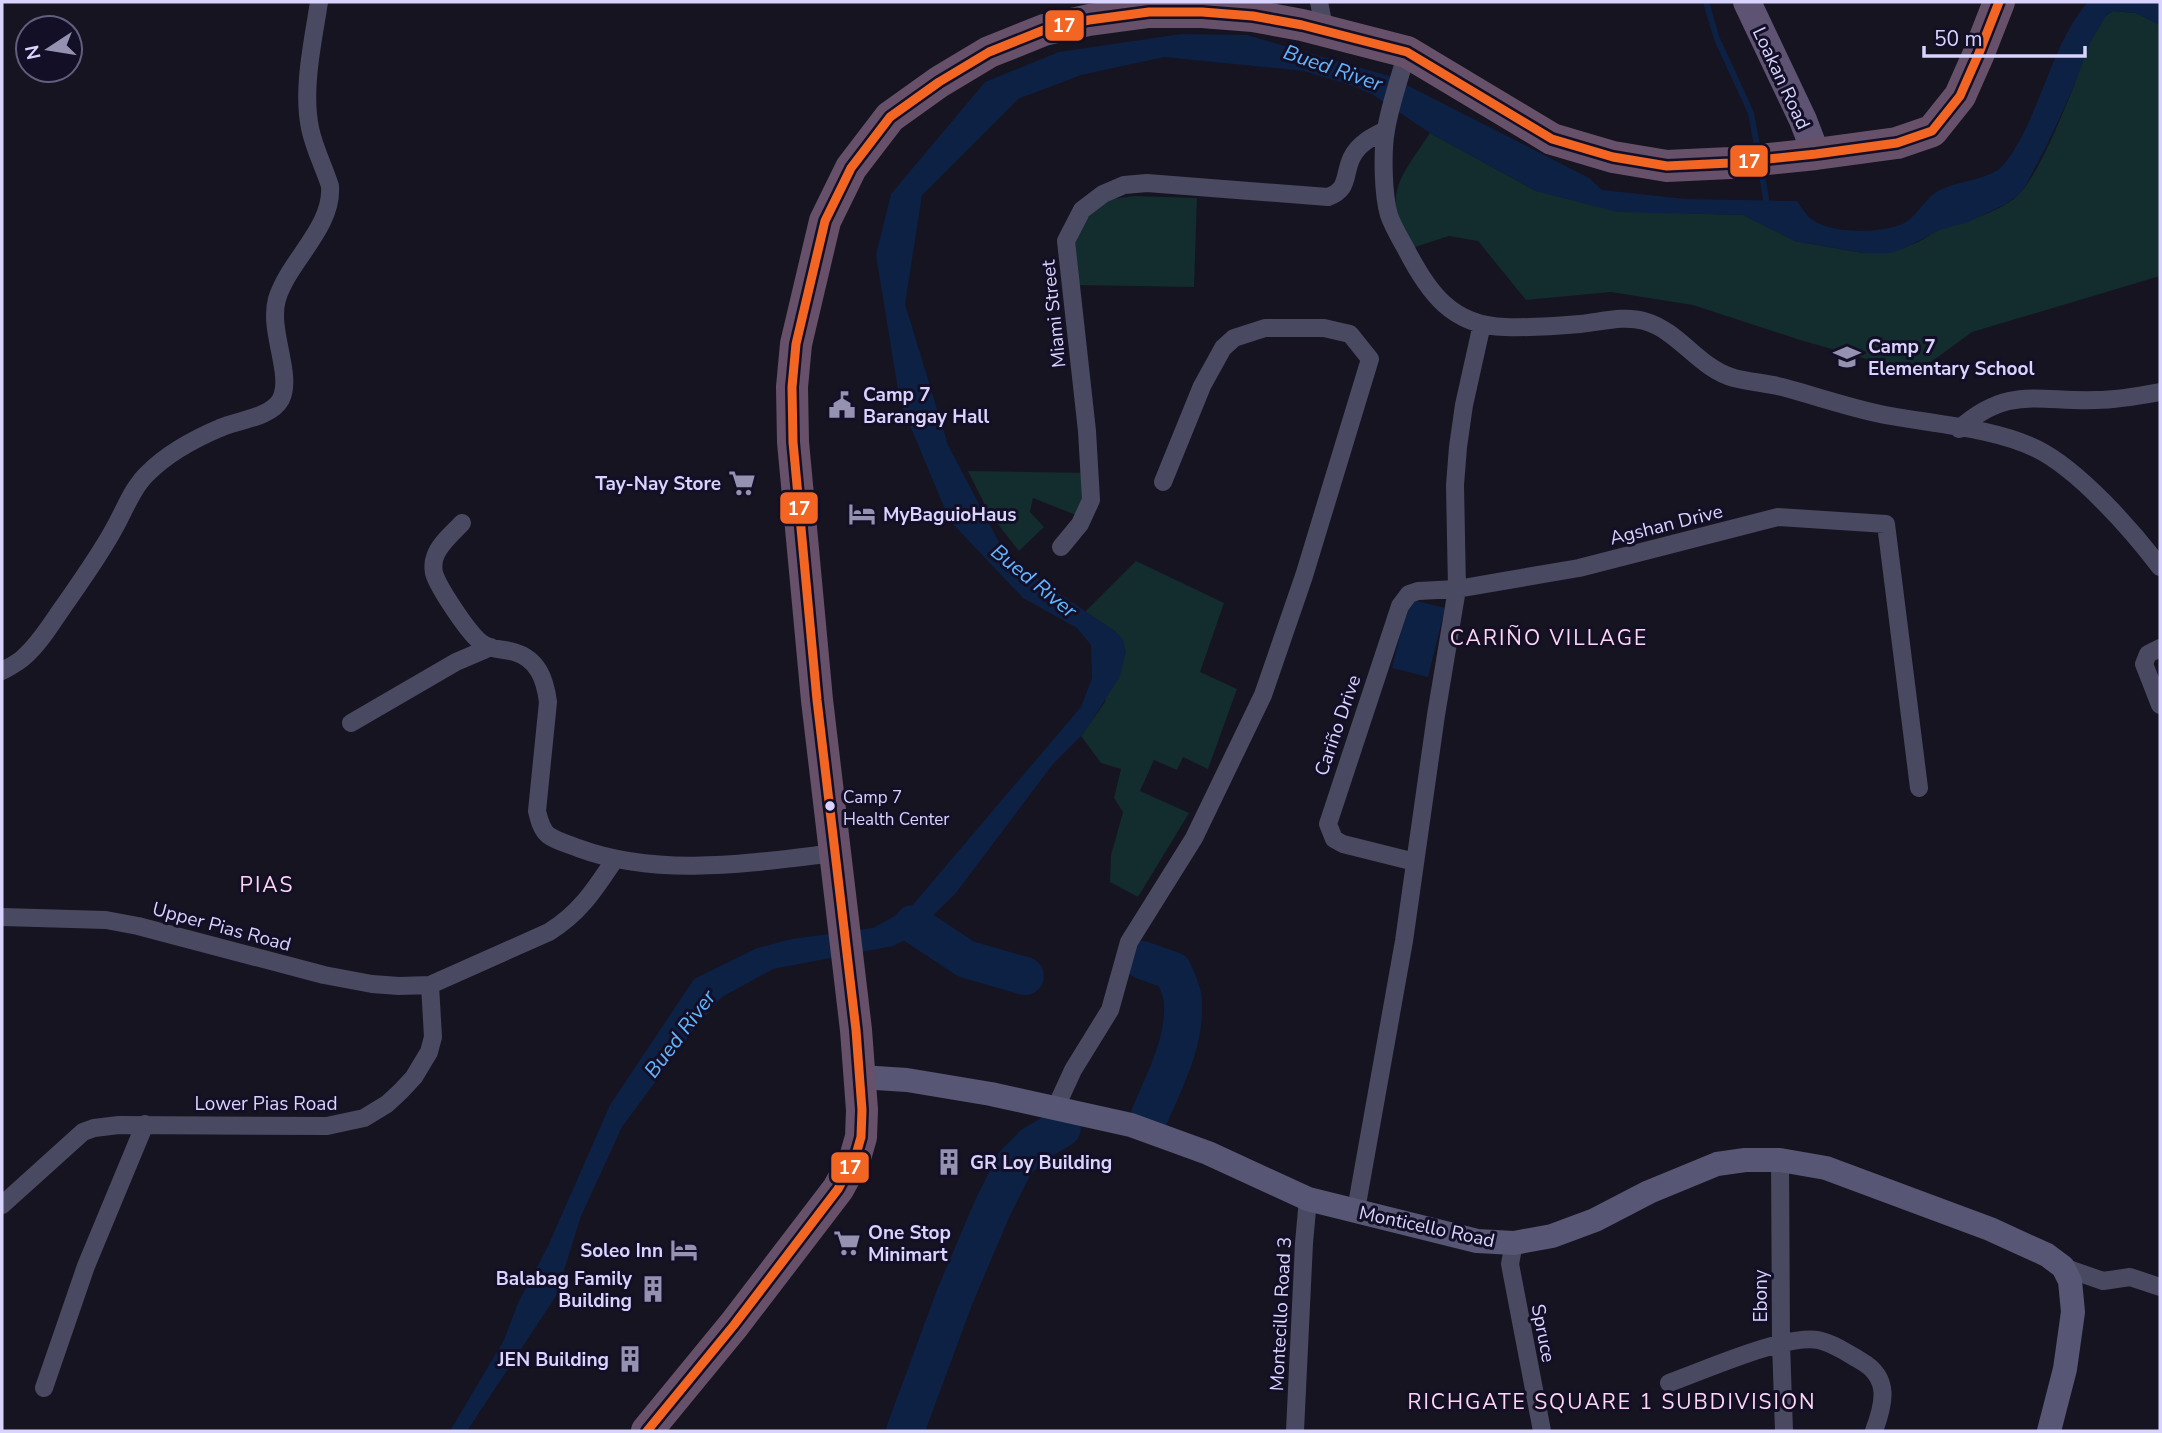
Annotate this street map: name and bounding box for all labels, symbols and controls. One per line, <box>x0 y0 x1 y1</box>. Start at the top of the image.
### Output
line badge: 17 <box>1044 9 1085 42</box>
text: 17 <box>1053 13 1075 39</box>
north arrow <box>14 14 84 84</box>
scale bar <box>1924 14 2085 58</box>
street label: Loakan Road <box>1746 23 1816 134</box>
text: 50 m <box>1934 25 1983 53</box>
water label: Bued River <box>1280 38 1387 98</box>
text: N <box>19 43 48 62</box>
line badge: 17 <box>1729 144 1769 178</box>
text: 17 <box>1738 149 1760 175</box>
street label: Miami Street <box>1035 258 1073 369</box>
place label: Camp 7 Elementary School <box>1868 334 2035 382</box>
school or university icon: Camp 7 Elementary School <box>1832 342 1862 372</box>
place label: Camp 7 Barangay Hall <box>863 382 989 430</box>
public building icon: Camp 7 Barangay Hall <box>827 390 857 420</box>
supermarket icon: Tay-Nay Store <box>727 468 757 498</box>
place label: Tay-Nay Store <box>595 471 721 497</box>
line badge: 17 <box>779 491 819 525</box>
text: 17 <box>788 496 810 522</box>
street label: Agshan Drive <box>1607 498 1725 552</box>
hotel icon: MyBaguioHaus <box>847 499 877 529</box>
place label: MyBaguioHaus <box>883 502 1017 528</box>
water label: Bued River <box>985 538 1083 625</box>
district label: CARIÑO VILLAGE <box>1450 624 1648 652</box>
street label: Cariño Drive <box>1309 671 1367 779</box>
place label: Camp 7 Health Center <box>843 786 949 831</box>
marker: Camp 7 Health Center <box>823 799 837 813</box>
district label: PIAS <box>240 871 294 899</box>
street label: Upper Pias Road <box>150 896 294 958</box>
water label: Bued River <box>638 984 722 1084</box>
street label: Lower Pias Road <box>194 1091 338 1117</box>
building icon: GR Loy Building <box>934 1147 964 1177</box>
place label: GR Loy Building <box>970 1150 1112 1176</box>
line badge: 17 <box>830 1151 870 1184</box>
text: 17 <box>839 1155 861 1181</box>
street label: Monticello Road <box>1357 1200 1497 1254</box>
place label: One Stop Minimart <box>868 1220 951 1268</box>
supermarket icon: One Stop Minimart <box>832 1228 862 1258</box>
hotel icon: Soleo Inn <box>669 1235 699 1265</box>
street label: Montecillo Road 3 <box>1264 1236 1298 1392</box>
place label: Soleo Inn <box>580 1238 663 1264</box>
place label: Balabag Family Building <box>496 1266 633 1314</box>
street label: Ebony <box>1748 1269 1774 1323</box>
building icon: Balabag Family Building <box>638 1274 668 1304</box>
street label: Spruce <box>1525 1302 1561 1365</box>
building icon: JEN Building <box>615 1344 645 1374</box>
place label: JEN Building <box>497 1347 609 1373</box>
district label: RICHGATE SQUARE 1 SUBDIVISION <box>1407 1388 1817 1416</box>

